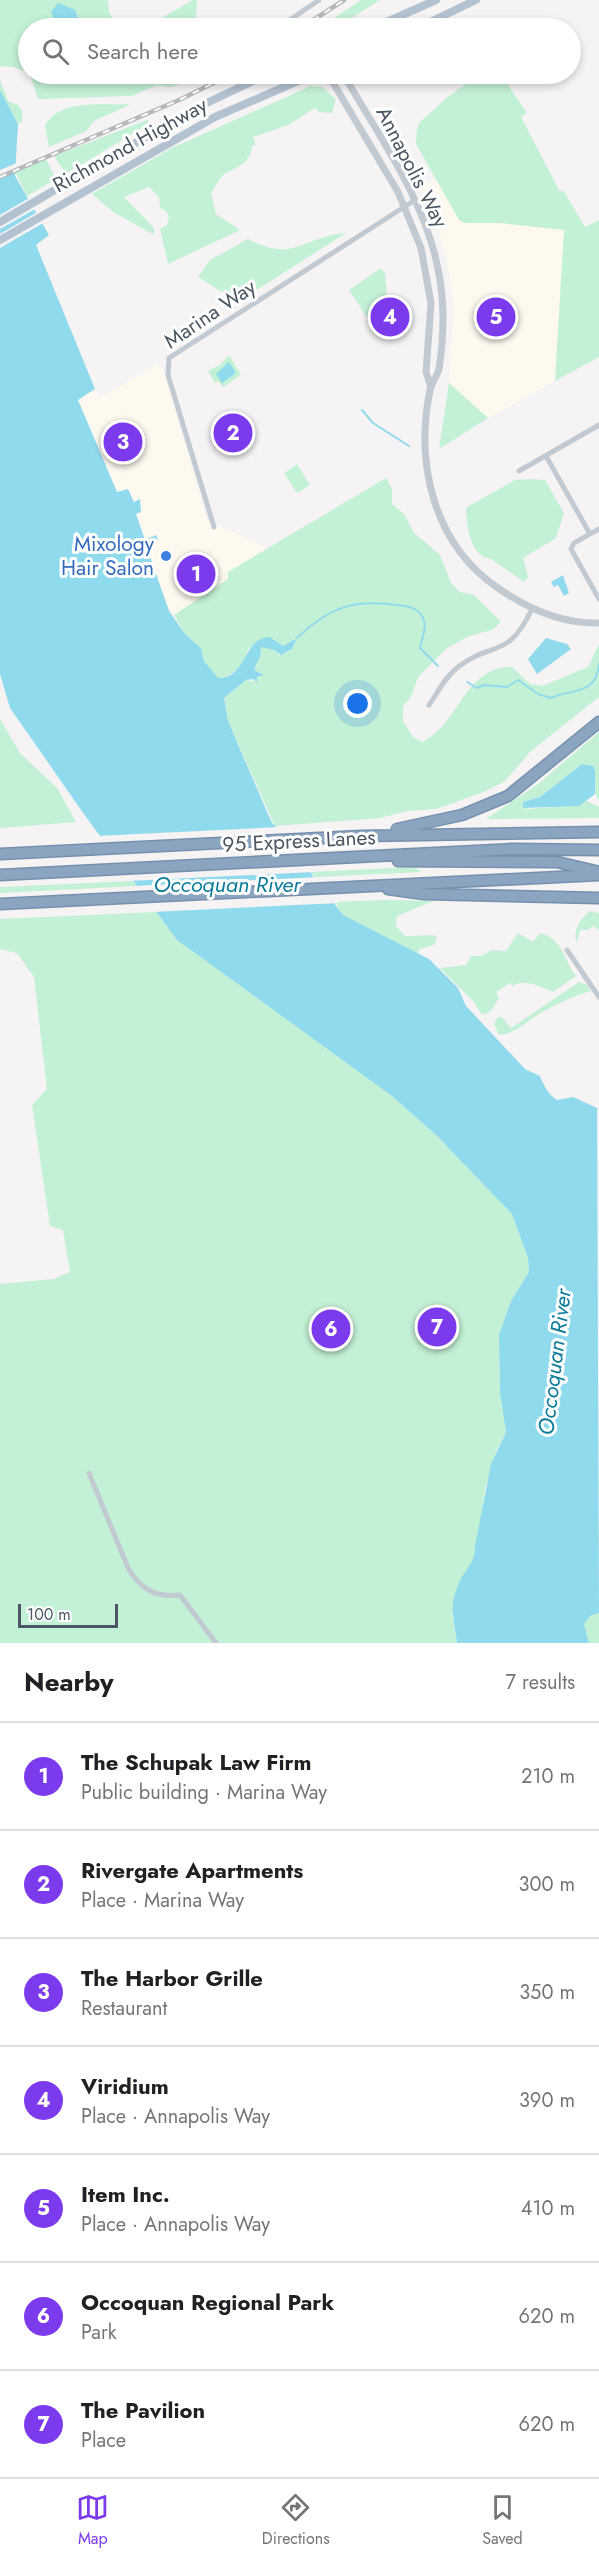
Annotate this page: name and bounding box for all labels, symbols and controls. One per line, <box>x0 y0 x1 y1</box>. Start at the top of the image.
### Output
search box <box>18 18 581 84</box>
icon: search <box>39 35 72 68</box>
text: Search here <box>87 35 198 67</box>
street label: Richmond Highway <box>47 90 213 200</box>
street label: Annapolis Way <box>369 101 456 233</box>
street label: Marina Way <box>158 272 263 356</box>
pin: 4 <box>370 294 410 340</box>
pin: 5 <box>476 294 516 340</box>
pin: 2 <box>214 410 252 456</box>
pin: 3 <box>104 420 142 464</box>
place label: Mixology Hair Salon <box>61 529 155 583</box>
marker: Mixology Hair Salon <box>159 549 173 563</box>
pin: 1 <box>176 552 216 596</box>
your location <box>343 689 372 718</box>
street label: 95 Express Lanes <box>222 822 376 860</box>
water label: Occoquan River <box>153 868 302 900</box>
water label: Occoquan River <box>529 1285 579 1437</box>
pin: 7 <box>418 1304 456 1350</box>
pin: 6 <box>312 1306 350 1352</box>
scale bar <box>18 1601 118 1628</box>
text: 100 m <box>27 1603 71 1626</box>
text: Nearby <box>24 1663 113 1701</box>
text: 7 results <box>506 1668 575 1697</box>
text: The Schupak Law Firm <box>81 1746 312 1778</box>
text: 1 <box>38 1762 49 1791</box>
text: 210 m <box>521 1762 575 1791</box>
text: Public building · Marina Way <box>81 1778 327 1807</box>
text: Rivergate Apartments <box>81 1854 303 1886</box>
text: 2 <box>37 1870 50 1899</box>
text: 300 m <box>518 1870 575 1899</box>
text: Place · Marina Way <box>81 1886 244 1915</box>
text: The Harbor Grille <box>81 1962 263 1994</box>
text: 3 <box>37 1978 50 2007</box>
text: 350 m <box>519 1978 575 2007</box>
text: Restaurant <box>81 1994 167 2023</box>
text: Viridium <box>81 2070 169 2102</box>
text: 4 <box>37 2086 50 2115</box>
text: 390 m <box>519 2086 575 2115</box>
text: Place · Annapolis Way <box>81 2102 270 2131</box>
text: Item Inc. <box>81 2178 170 2210</box>
text: 5 <box>37 2194 50 2223</box>
text: 410 m <box>521 2194 575 2223</box>
text: Place · Annapolis Way <box>81 2210 270 2239</box>
text: Occoquan Regional Park <box>81 2286 334 2318</box>
text: 6 <box>37 2302 50 2331</box>
text: 620 m <box>519 2302 575 2331</box>
text: Park <box>81 2318 117 2347</box>
text: The Pavilion <box>81 2394 205 2426</box>
text: 7 <box>37 2410 50 2439</box>
text: 620 m <box>519 2410 575 2439</box>
text: Place <box>81 2426 126 2455</box>
tab: Map <box>76 2491 109 2550</box>
tab: Directions <box>262 2491 330 2550</box>
tab: Saved <box>482 2491 523 2550</box>

